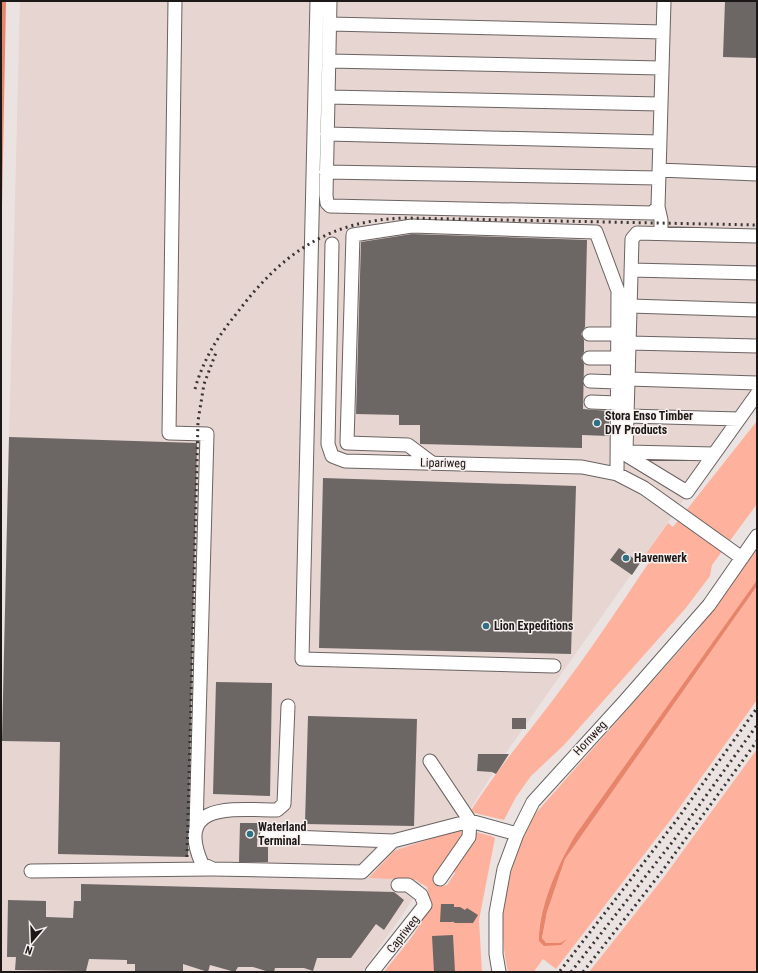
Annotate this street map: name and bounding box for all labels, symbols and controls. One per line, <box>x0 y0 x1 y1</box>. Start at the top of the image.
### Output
place label: Stora Enso Timber DIY Products <box>605 409 693 437</box>
marker: Stora Enso Timber DIY Products <box>592 418 602 428</box>
street label: Lipariweg <box>420 456 466 470</box>
place label: Havenwerk <box>634 551 687 565</box>
marker: Havenwerk <box>621 553 631 563</box>
place label: Lion Expeditions <box>494 619 574 633</box>
marker: Lion Expeditions <box>481 621 491 631</box>
street label: Hornweg <box>570 718 610 758</box>
place label: Waterland Terminal <box>258 820 306 848</box>
marker: Waterland Terminal <box>245 829 255 839</box>
street label: Capriweg <box>384 912 422 956</box>
north arrow <box>12 921 52 961</box>
text: N <box>23 943 34 957</box>

